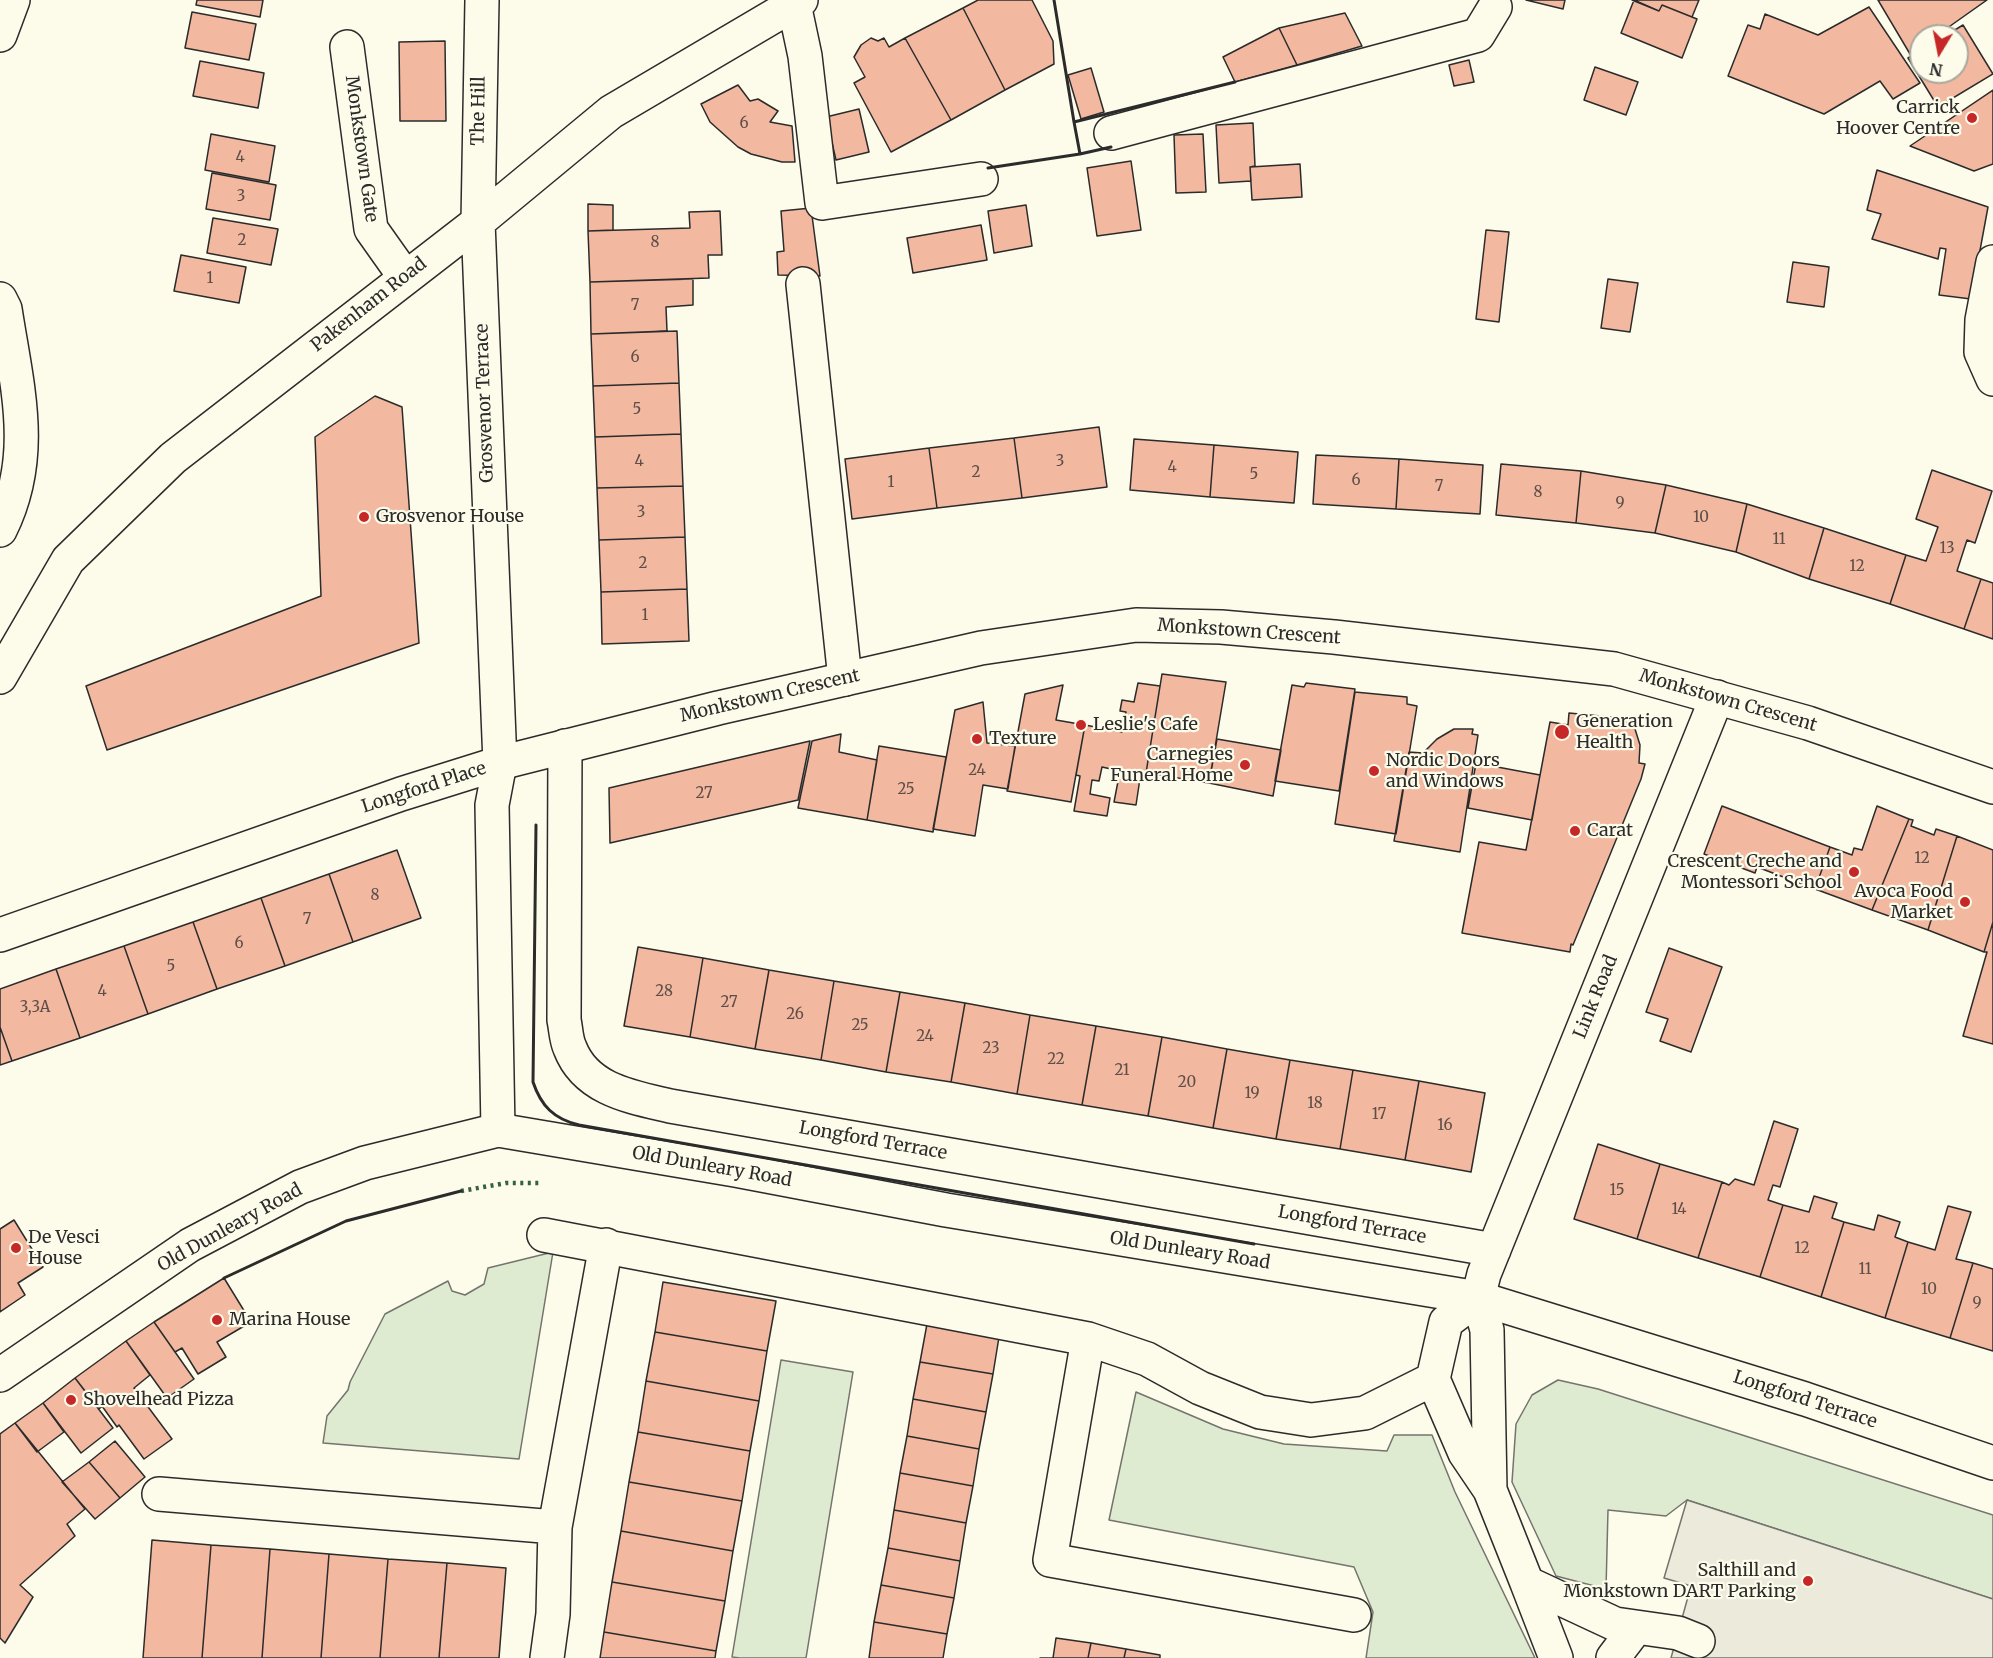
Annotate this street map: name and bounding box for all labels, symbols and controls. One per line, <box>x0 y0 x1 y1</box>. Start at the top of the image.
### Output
north arrow <box>1909 24 1969 84</box>
text: N <box>1928 59 1944 81</box>
street label: Monkstown Gate <box>340 74 382 224</box>
street label: The Hill <box>468 76 490 146</box>
place label: Carrick Hoover Centre <box>1836 97 1960 140</box>
marker: Carrick Hoover Centre <box>1965 111 1979 125</box>
house number: 6 <box>739 115 749 133</box>
house number: 4 <box>235 149 245 167</box>
house number: 3 <box>237 188 245 206</box>
house number: 2 <box>238 232 246 250</box>
house number: 8 <box>651 234 659 252</box>
street label: Pakenham Road <box>307 253 431 357</box>
house number: 1 <box>207 270 213 288</box>
house number: 7 <box>631 297 639 315</box>
street label: Grosvenor Terrace <box>471 323 499 483</box>
house number: 6 <box>630 349 640 367</box>
house number: 5 <box>633 401 641 419</box>
house number: 4 <box>634 453 644 471</box>
house number: 3 <box>1056 453 1064 471</box>
house number: 4 <box>1167 459 1177 477</box>
house number: 2 <box>972 464 980 482</box>
house number: 5 <box>1250 466 1258 484</box>
house number: 6 <box>1351 472 1361 490</box>
house number: 1 <box>888 474 894 492</box>
house number: 7 <box>1435 478 1443 496</box>
house number: 8 <box>1534 484 1542 502</box>
house number: 9 <box>1615 495 1625 513</box>
house number: 3 <box>637 504 645 522</box>
place label: Grosvenor House <box>376 506 524 528</box>
house number: 10 <box>1693 509 1709 527</box>
marker: Grosvenor House <box>357 510 371 524</box>
house number: 11 <box>1772 531 1786 549</box>
house number: 13 <box>1940 540 1954 558</box>
house number: 2 <box>639 555 647 573</box>
house number: 12 <box>1849 558 1865 576</box>
house number: 1 <box>642 607 648 625</box>
street label: Monkstown Crescent <box>1157 615 1341 649</box>
street label: Monkstown Crescent <box>678 665 862 727</box>
street label: Monkstown Crescent <box>1637 665 1819 737</box>
place label: Generation Health <box>1576 711 1673 754</box>
place label: Leslie's Cafe <box>1093 714 1198 736</box>
marker: Leslie's Cafe <box>1074 718 1088 732</box>
marker: Generation Health <box>1553 723 1571 741</box>
place label: Texture <box>989 728 1056 750</box>
marker: Texture <box>970 732 984 746</box>
place label: Carnegies Funeral Home <box>1110 744 1233 786</box>
place label: Nordic Doors and Windows <box>1386 750 1504 792</box>
street label: Longford Place <box>359 758 489 818</box>
marker: Carnegies Funeral Home <box>1238 758 1252 772</box>
house number: 24 <box>968 762 986 780</box>
marker: Nordic Doors and Windows <box>1367 764 1381 778</box>
house number: 25 <box>897 781 915 799</box>
house number: 27 <box>696 785 712 803</box>
place label: Carat <box>1587 820 1633 842</box>
marker: Carat <box>1568 824 1582 838</box>
house number: 12 <box>1914 850 1930 868</box>
place label: Crescent Creche and Montessori School <box>1667 851 1842 894</box>
marker: Crescent Creche and Montessori School <box>1847 865 1861 879</box>
place label: Avoca Food Market <box>1854 881 1953 924</box>
house number: 8 <box>371 887 379 905</box>
marker: Avoca Food Market <box>1958 895 1972 909</box>
house number: 7 <box>303 911 311 929</box>
house number: 6 <box>234 935 244 953</box>
street label: Link Road <box>1569 952 1623 1042</box>
house number: 5 <box>167 958 175 976</box>
house number: 4 <box>97 983 107 1001</box>
house number: 28 <box>655 983 673 1001</box>
house number: 27 <box>721 994 737 1012</box>
house number: 3,3A <box>20 999 50 1017</box>
house number: 26 <box>786 1006 804 1024</box>
house number: 25 <box>851 1017 869 1035</box>
house number: 24 <box>916 1028 934 1046</box>
house number: 23 <box>983 1040 999 1058</box>
house number: 22 <box>1047 1051 1065 1069</box>
house number: 21 <box>1114 1062 1130 1080</box>
house number: 20 <box>1178 1074 1196 1092</box>
house number: 19 <box>1244 1085 1260 1103</box>
house number: 18 <box>1307 1095 1323 1113</box>
house number: 17 <box>1372 1106 1386 1124</box>
street label: Longford Terrace <box>797 1117 949 1165</box>
house number: 16 <box>1437 1117 1453 1135</box>
street label: Old Dunleary Road <box>630 1142 794 1192</box>
street label: Old Dunleary Road <box>154 1179 306 1277</box>
house number: 15 <box>1609 1182 1625 1200</box>
street label: Longford Terrace <box>1276 1201 1428 1249</box>
house number: 14 <box>1671 1201 1687 1219</box>
place label: De Vesci House <box>28 1227 100 1270</box>
street label: Old Dunleary Road <box>1108 1228 1272 1274</box>
house number: 12 <box>1794 1240 1810 1258</box>
marker: De Vesci House <box>9 1241 23 1255</box>
house number: 11 <box>1858 1261 1872 1279</box>
house number: 10 <box>1921 1281 1937 1299</box>
house number: 9 <box>1972 1295 1982 1313</box>
place label: Marina House <box>229 1309 350 1331</box>
marker: Marina House <box>210 1313 224 1327</box>
street label: Longford Terrace <box>1730 1367 1880 1433</box>
place label: Shovelhead Pizza <box>83 1389 234 1411</box>
marker: Shovelhead Pizza <box>64 1393 78 1407</box>
place label: Salthill and Monkstown DART Parking <box>1564 1560 1796 1602</box>
marker: Salthill and Monkstown DART Parking <box>1801 1574 1815 1588</box>

